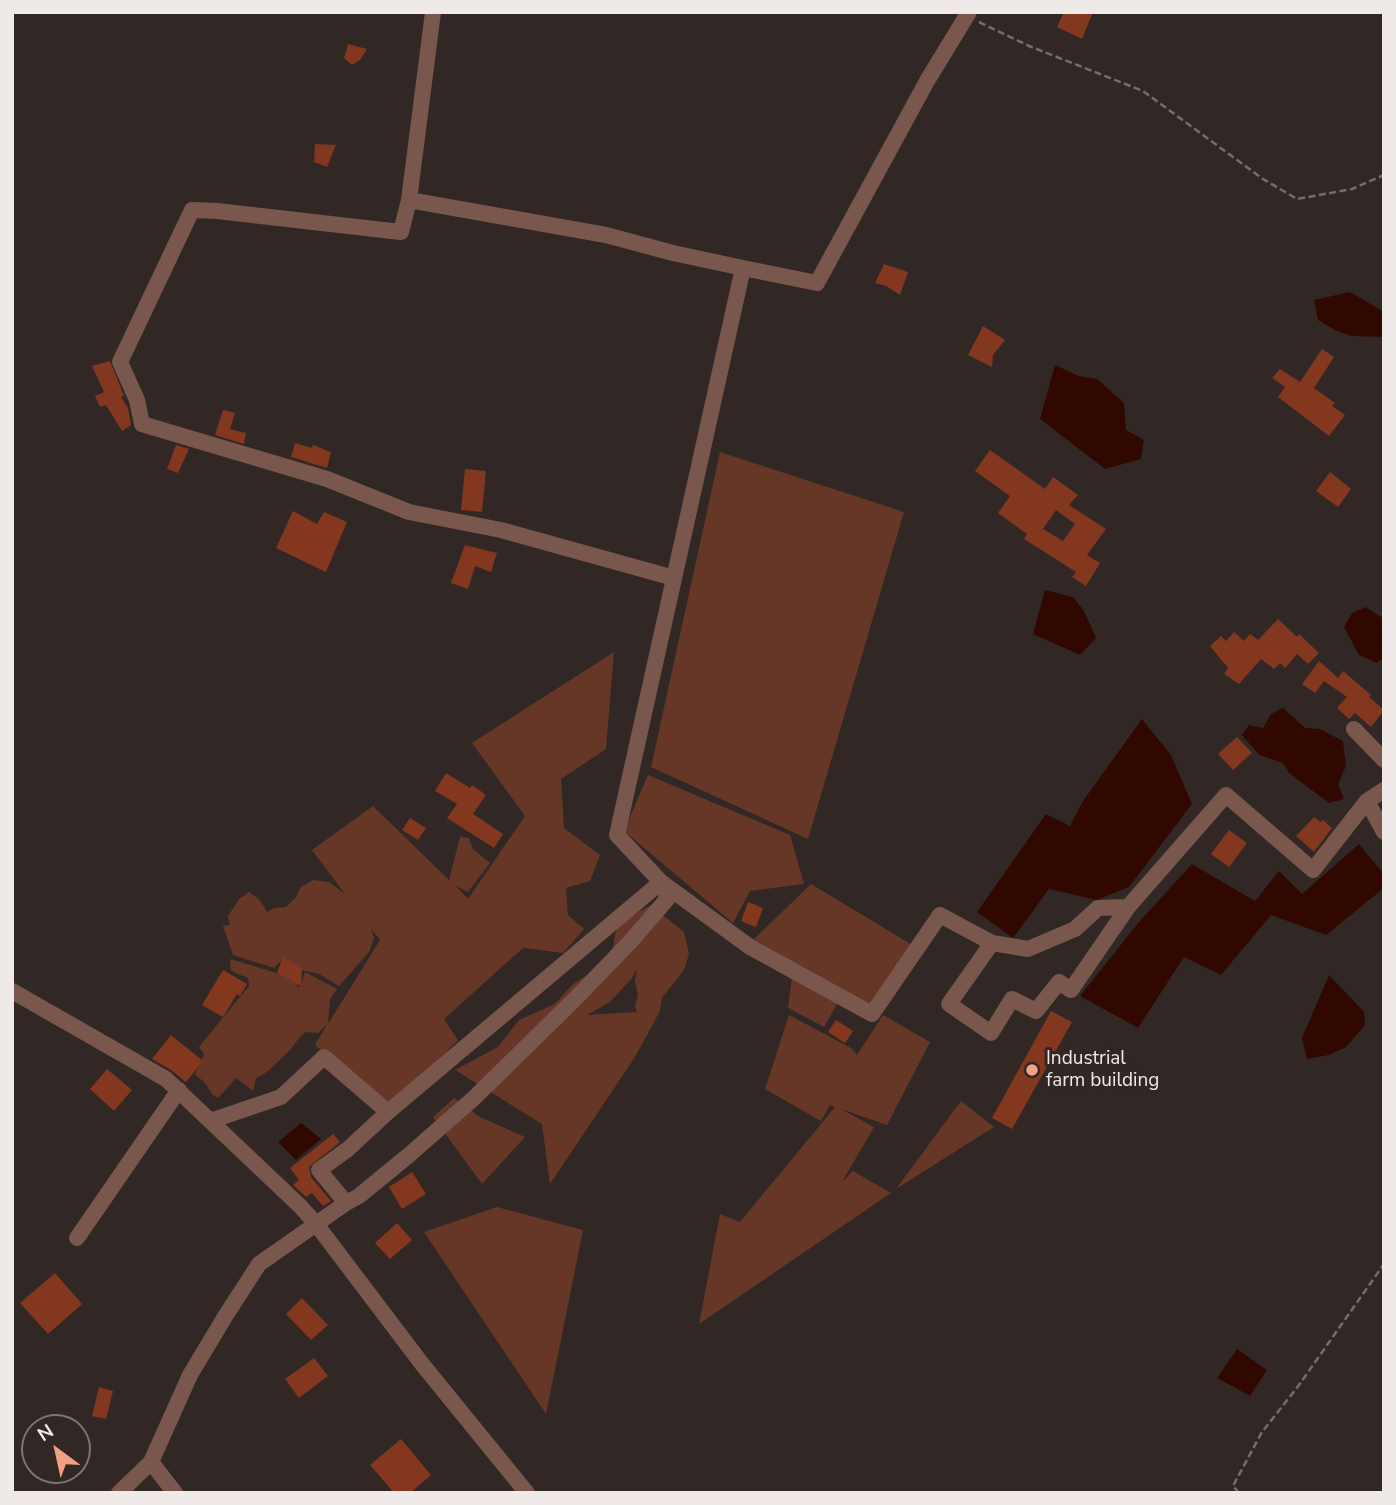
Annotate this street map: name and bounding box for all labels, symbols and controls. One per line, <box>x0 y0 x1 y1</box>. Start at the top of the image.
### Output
place label: Industrial farm building <box>1046 1048 1159 1092</box>
marker: Industrial farm building <box>1024 1062 1040 1078</box>
north arrow <box>21 1414 91 1484</box>
text: N <box>33 1418 59 1448</box>

